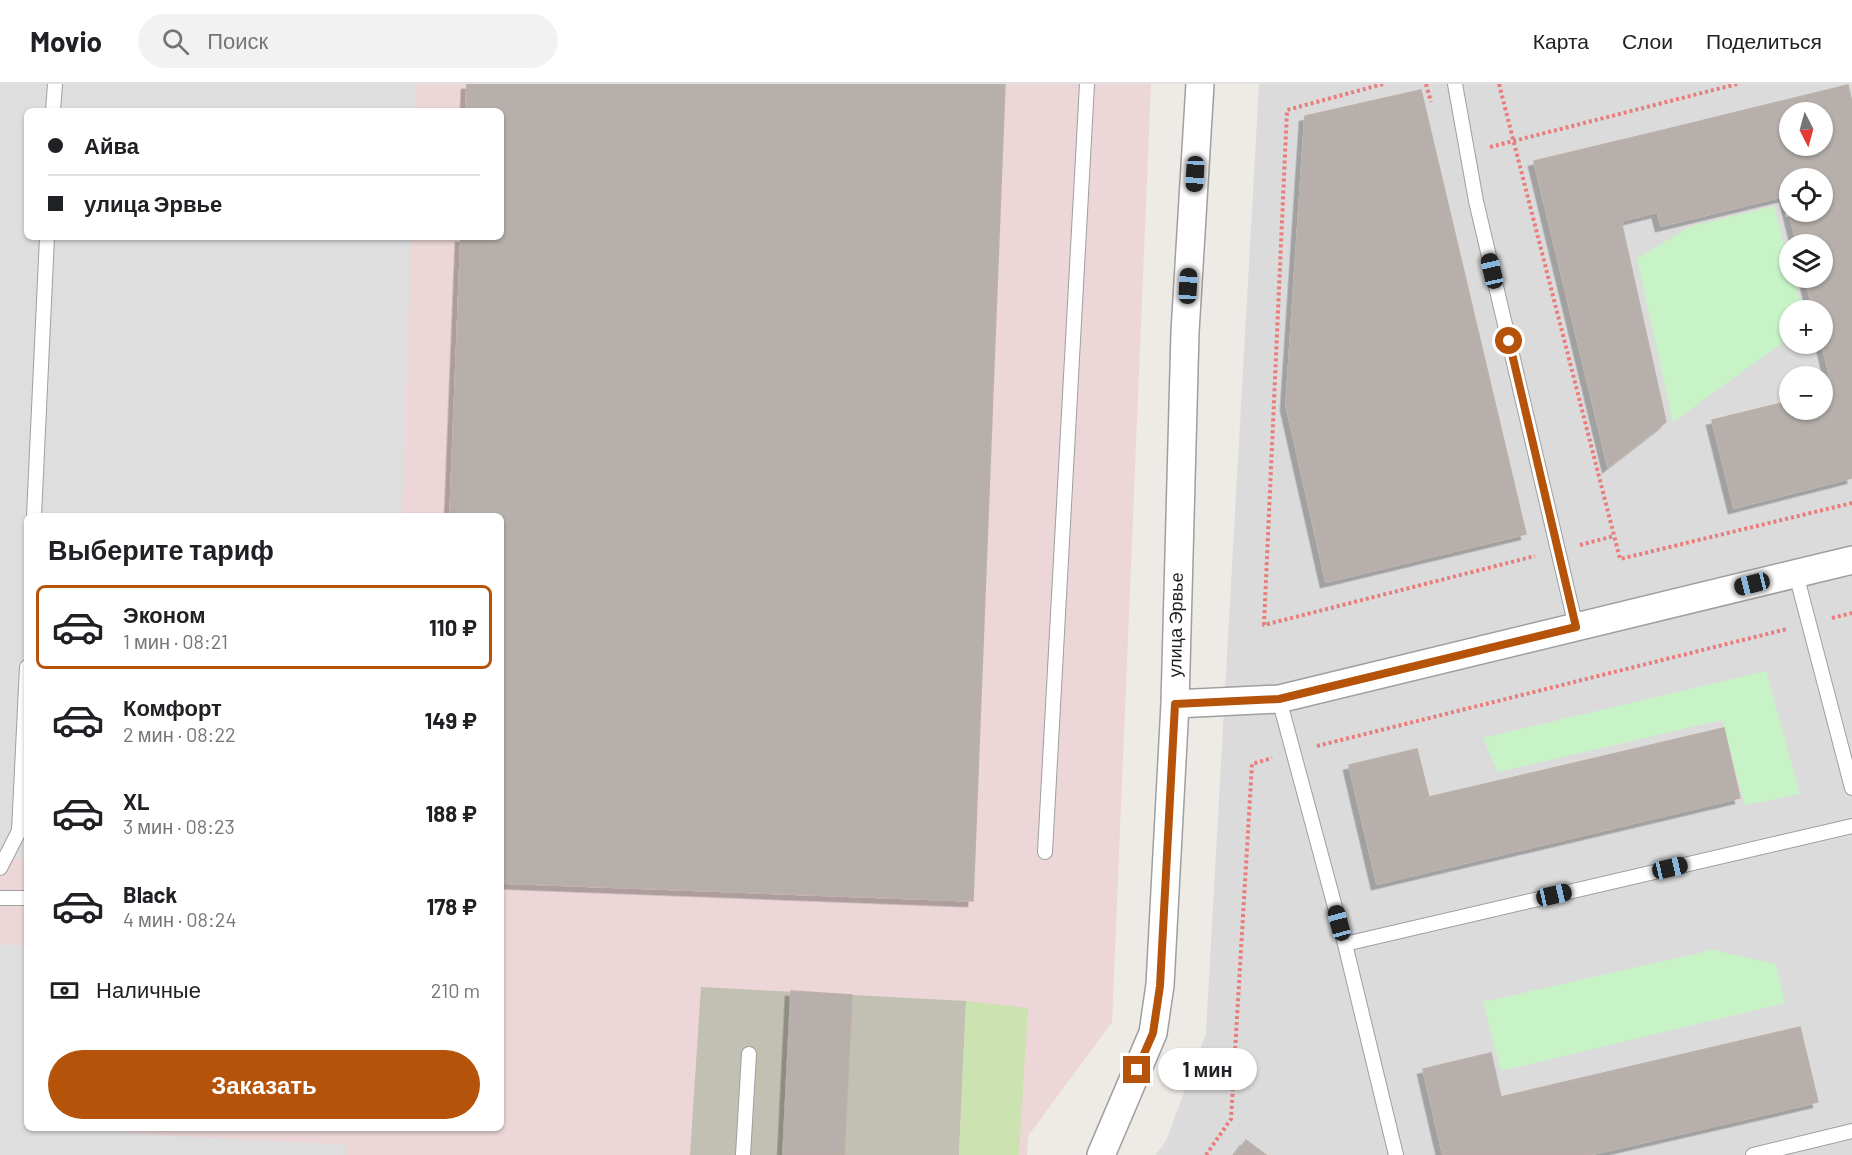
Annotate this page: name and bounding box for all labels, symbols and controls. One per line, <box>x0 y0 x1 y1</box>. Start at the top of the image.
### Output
search box <box>138 14 558 68</box>
text: Movio <box>30 24 102 58</box>
icon: search <box>159 25 192 58</box>
text: Поиск <box>207 27 268 53</box>
text: Карта <box>1533 28 1589 53</box>
text: Слои <box>1622 28 1673 53</box>
text: Поделиться <box>1706 28 1822 53</box>
north arrow <box>1779 102 1833 156</box>
map controls <box>1779 102 1833 420</box>
text: Айва <box>84 132 139 158</box>
car <box>1185 156 1205 192</box>
button: locate <box>1779 168 1833 222</box>
text: улица Эрвье <box>84 190 222 216</box>
button: layers <box>1779 234 1833 288</box>
car <box>1479 251 1505 291</box>
car <box>1178 268 1198 304</box>
button: + <box>1779 300 1833 354</box>
route start <box>1495 327 1522 354</box>
button: − <box>1779 366 1833 420</box>
text: Выберите тариф <box>48 533 274 565</box>
car <box>1732 571 1772 597</box>
street label: улица Эрвье <box>1163 572 1187 678</box>
icon: car <box>51 600 105 654</box>
text: Эконом <box>123 601 206 627</box>
text: 110 ₽ <box>429 614 477 640</box>
text: 1 мин · 08:21 <box>123 629 228 653</box>
icon: car <box>51 693 105 747</box>
text: Комфорт <box>123 694 222 720</box>
text: 149 ₽ <box>424 707 477 733</box>
text: 2 мин · 08:22 <box>123 722 236 746</box>
icon: car <box>51 786 105 840</box>
text: XL <box>123 788 149 814</box>
text: 188 ₽ <box>426 800 477 826</box>
text: 3 мин · 08:23 <box>123 814 235 838</box>
car <box>1650 855 1690 881</box>
icon: car <box>51 879 105 933</box>
text: Black <box>123 881 177 907</box>
car <box>1534 882 1574 908</box>
text: 178 ₽ <box>427 893 477 919</box>
car <box>1326 903 1352 943</box>
text: 4 мин · 08:24 <box>123 907 236 931</box>
icon: cash <box>48 974 81 1007</box>
text: Наличные <box>96 976 201 1002</box>
text: 210 m <box>431 978 480 1002</box>
callout: 1 мин <box>1158 1049 1257 1091</box>
button: Заказать <box>48 1050 480 1119</box>
route end <box>1123 1056 1150 1083</box>
text: 1 мин <box>1182 1057 1233 1081</box>

